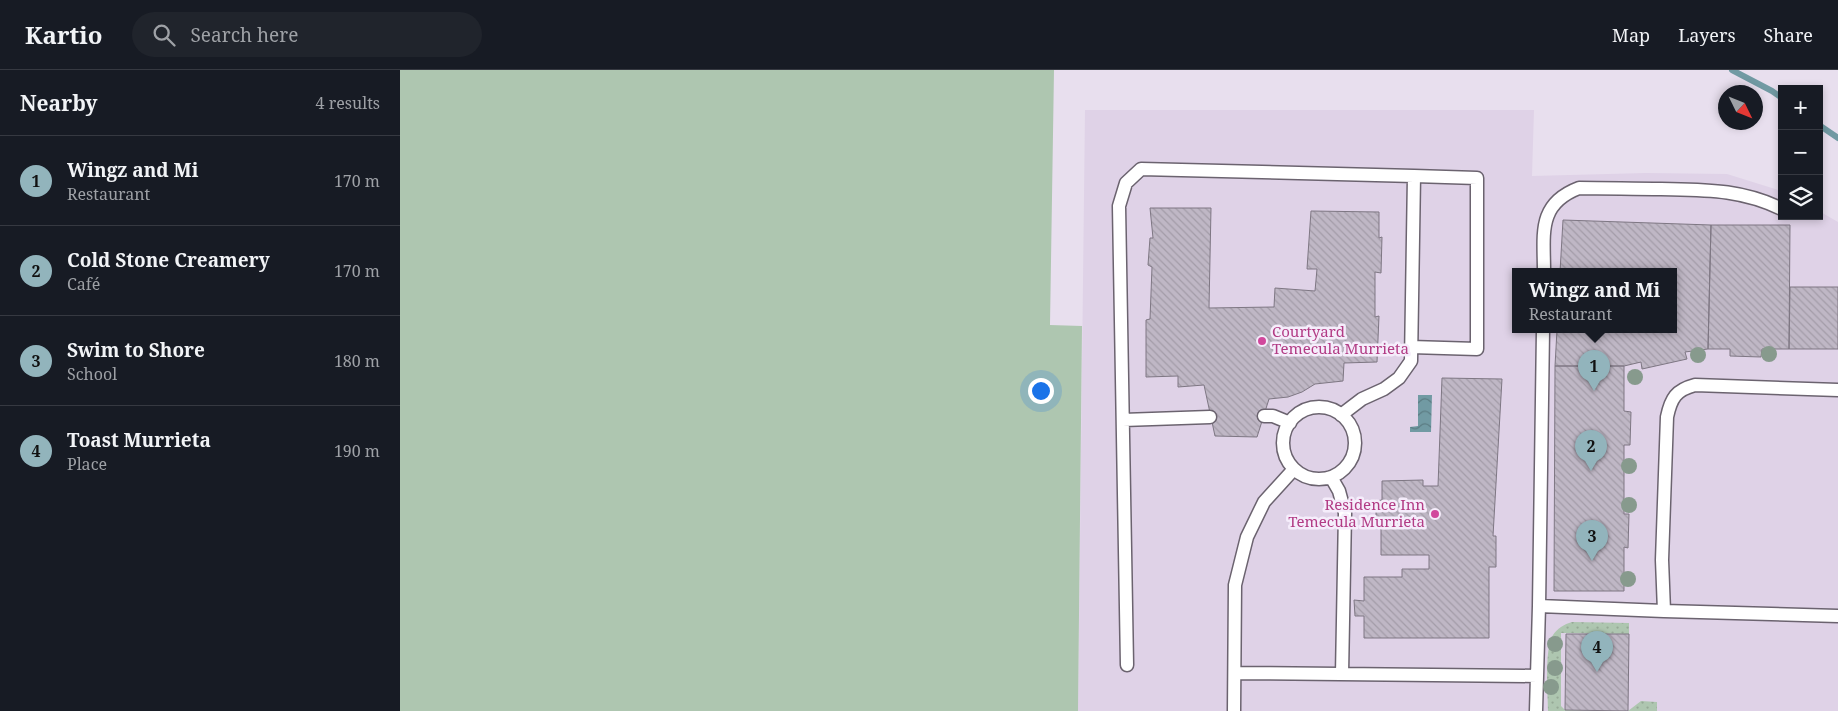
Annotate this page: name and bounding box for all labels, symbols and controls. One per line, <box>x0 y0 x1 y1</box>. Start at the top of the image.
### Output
search box <box>132 12 482 57</box>
text: Kartio <box>25 18 102 51</box>
icon: search <box>150 21 178 49</box>
text: Search here <box>190 22 298 48</box>
text: Map <box>1612 23 1650 47</box>
text: Layers <box>1678 23 1736 47</box>
text: Share <box>1764 23 1813 47</box>
north arrow <box>1718 85 1763 130</box>
map controls <box>1778 85 1823 220</box>
button: + <box>1778 85 1823 130</box>
text: Nearby <box>20 89 98 117</box>
text: 4 results <box>316 92 380 114</box>
button: − <box>1778 130 1823 175</box>
text: Wingz and Mi <box>67 157 198 183</box>
text: 1 <box>31 170 41 192</box>
text: 170 m <box>334 170 380 192</box>
button: layers <box>1778 175 1823 220</box>
text: Restaurant <box>67 183 150 205</box>
text: Cold Stone Creamery <box>67 247 270 273</box>
text: 2 <box>31 260 41 282</box>
text: 170 m <box>334 260 380 282</box>
popup <box>1512 268 1677 333</box>
text: Café <box>67 273 100 295</box>
text: Wingz and Mi <box>1529 277 1660 303</box>
text: Restaurant <box>1529 303 1612 325</box>
place label: Courtyard Temecula Murrieta <box>1272 321 1409 358</box>
marker: Courtyard Temecula Murrieta <box>1256 335 1268 347</box>
text: Swim to Shore <box>67 337 205 363</box>
text: 3 <box>31 350 41 372</box>
text: 180 m <box>334 350 380 372</box>
pin: 1 <box>1578 350 1610 391</box>
text: School <box>67 363 117 385</box>
your location <box>1028 378 1054 404</box>
text: Toast Murrieta <box>67 427 211 453</box>
pin: 2 <box>1575 430 1607 471</box>
text: 4 <box>31 440 41 462</box>
text: 190 m <box>334 440 380 462</box>
text: Place <box>67 453 107 475</box>
place label: Residence Inn Temecula Murrieta <box>1288 494 1425 531</box>
marker: Residence Inn Temecula Murrieta <box>1429 508 1441 520</box>
pin: 3 <box>1576 520 1608 561</box>
pin: 4 <box>1581 631 1613 672</box>

